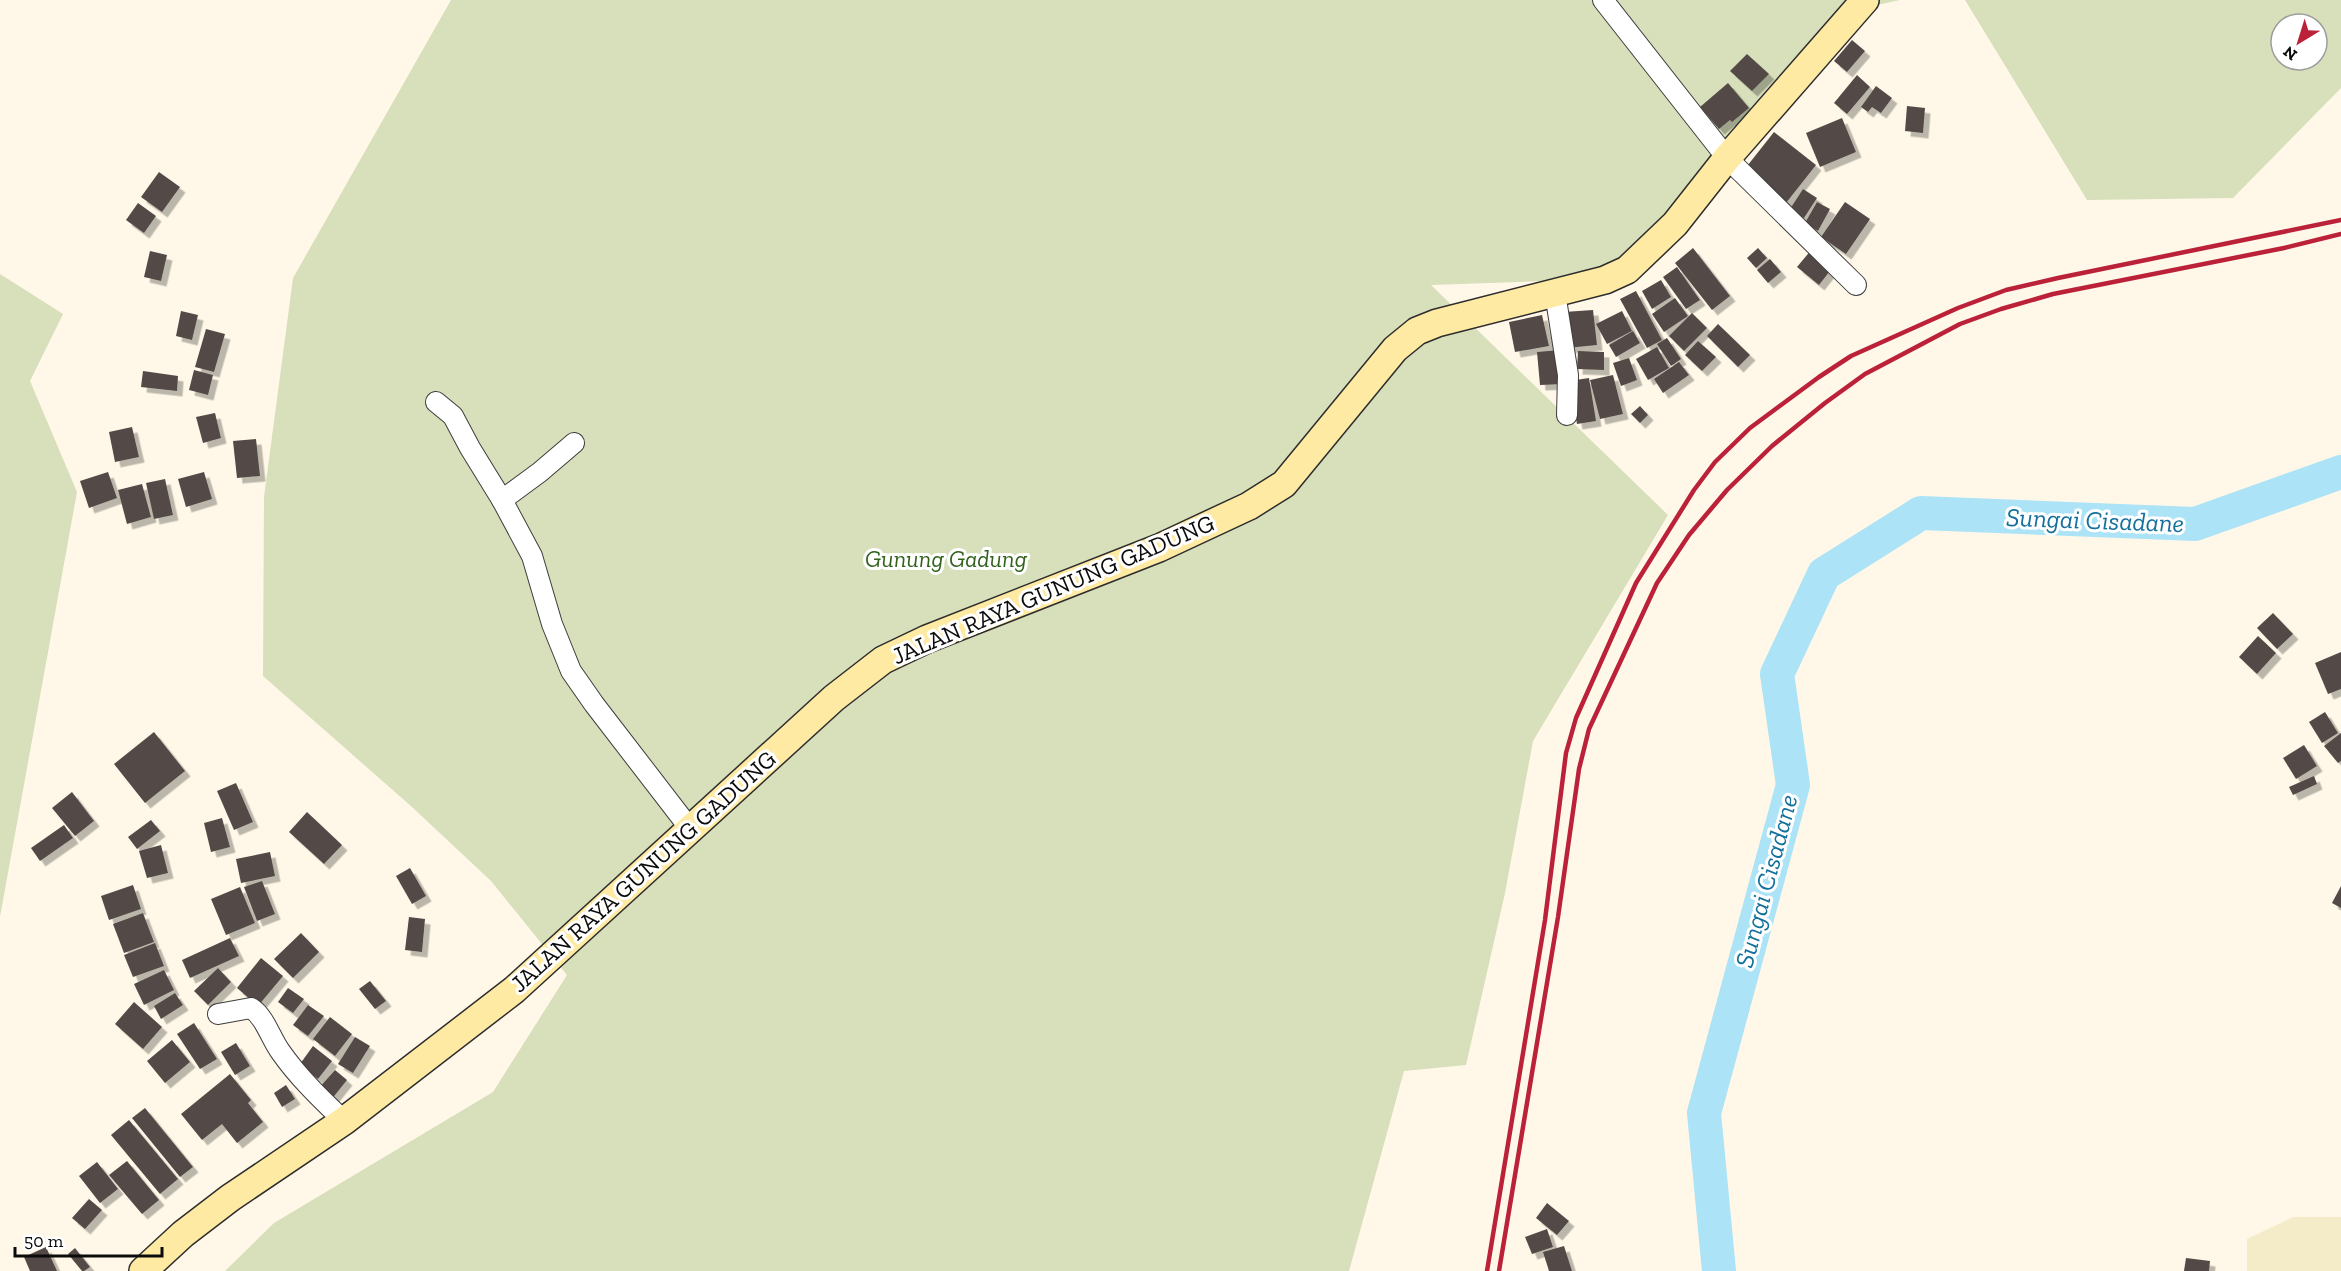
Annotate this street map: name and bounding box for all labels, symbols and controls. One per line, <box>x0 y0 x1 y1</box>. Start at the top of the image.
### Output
north arrow <box>2269 12 2329 72</box>
text: N <box>2279 42 2301 65</box>
water label: Sungai Cisadane <box>2006 501 2184 539</box>
street label: JALAN RAYA GUNUNG GADUNG <box>888 508 1218 670</box>
park label: Gunung Gadung <box>865 544 1028 573</box>
street label: JALAN RAYA GUNUNG GADUNG <box>504 744 782 998</box>
water label: Sungai Cisadane <box>1728 791 1804 971</box>
scale bar <box>15 1220 162 1258</box>
text: 50 m <box>24 1230 64 1252</box>

